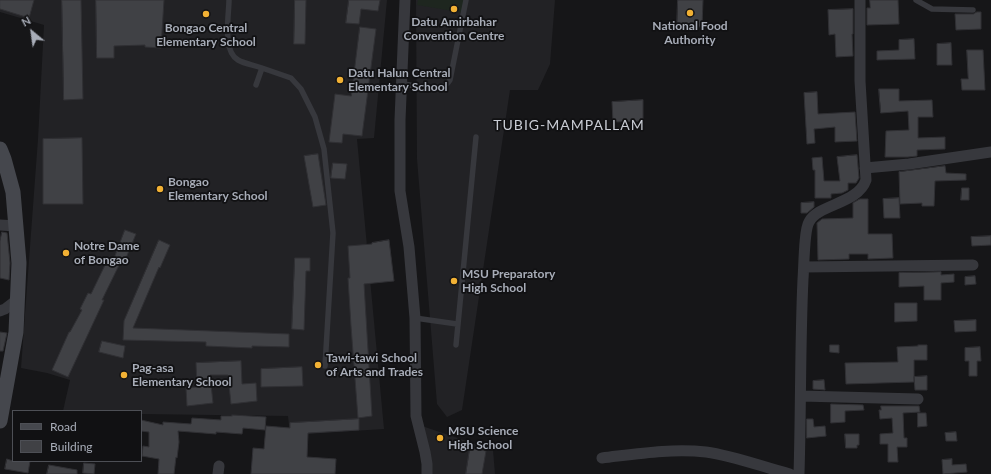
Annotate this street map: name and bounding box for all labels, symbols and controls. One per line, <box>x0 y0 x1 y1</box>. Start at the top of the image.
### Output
marker: Datu Amirbahar Convention Centre <box>449 4 459 14</box>
marker: National Food Authority <box>685 8 695 18</box>
marker: Bongao Central Elementary School <box>201 9 211 19</box>
north arrow <box>12 12 52 52</box>
text: N <box>19 13 33 29</box>
place label: Datu Amirbahar Convention Centre <box>404 15 504 43</box>
place label: National Food Authority <box>652 19 728 47</box>
place label: Bongao Central Elementary School <box>156 21 256 49</box>
place label: Datu Halun Central Elementary School <box>348 66 451 94</box>
marker: Datu Halun Central Elementary School <box>335 75 345 85</box>
district label: TUBIG-MAMPALLAM <box>493 117 645 133</box>
place label: Bongao Elementary School <box>168 175 268 203</box>
marker: Bongao Elementary School <box>155 184 165 194</box>
place label: Notre Dame of Bongao <box>74 239 139 267</box>
marker: Notre Dame of Bongao <box>61 248 71 258</box>
place label: MSU Preparatory High School <box>462 267 555 295</box>
marker: MSU Preparatory High School <box>449 276 459 286</box>
place label: Tawi-tawi School of Arts and Trades <box>326 351 423 379</box>
marker: Tawi-tawi School of Arts and Trades <box>313 360 323 370</box>
place label: Pag-asa Elementary School <box>132 361 232 389</box>
marker: Pag-asa Elementary School <box>119 370 129 380</box>
legend <box>12 410 142 462</box>
text: Road <box>50 419 77 434</box>
place label: MSU Science High School <box>448 424 518 452</box>
marker: MSU Science High School <box>435 433 445 443</box>
text: Building <box>50 439 93 454</box>

